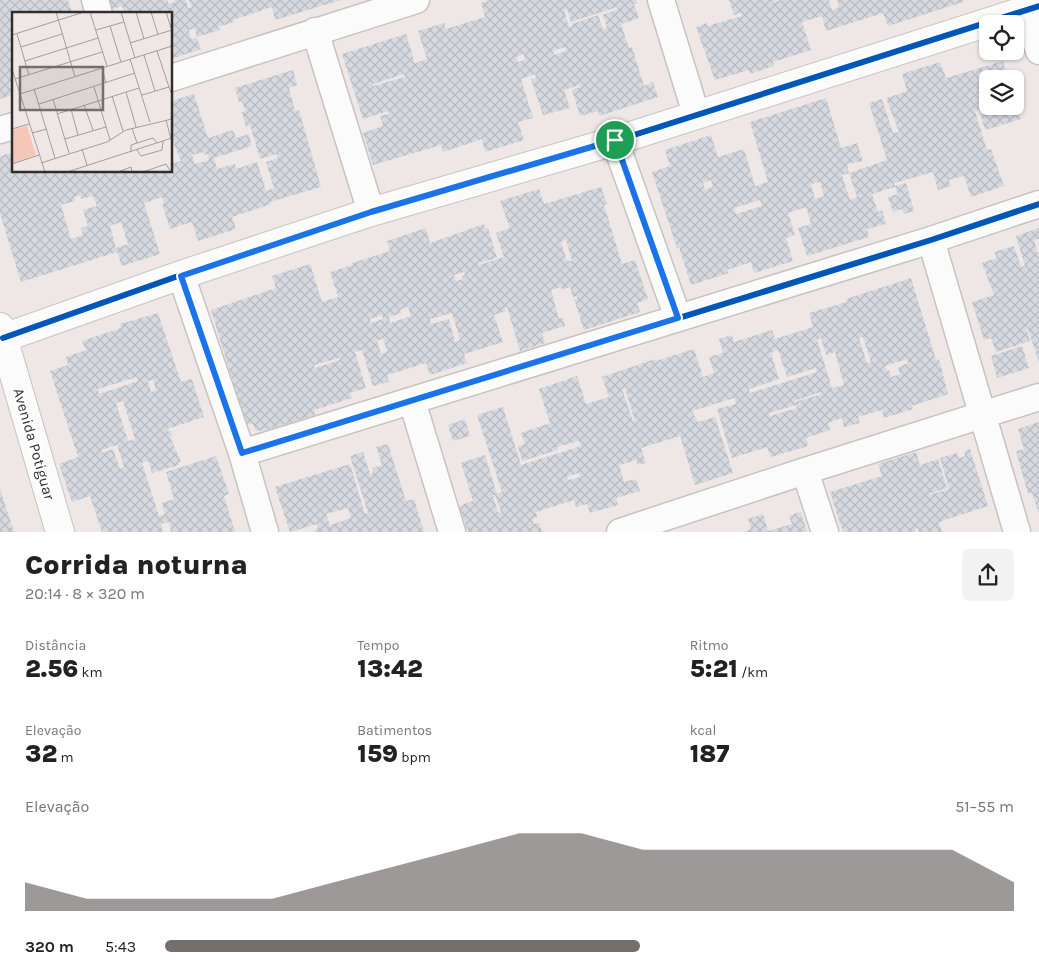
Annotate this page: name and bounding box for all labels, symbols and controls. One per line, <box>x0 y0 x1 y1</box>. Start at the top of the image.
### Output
inset map <box>12 12 172 172</box>
map controls <box>979 15 1024 115</box>
button: locate <box>979 15 1024 60</box>
button: layers <box>979 70 1024 115</box>
pin <box>594 119 636 161</box>
icon: arrive <box>601 126 629 154</box>
street label: Avenida Potiguar <box>9 386 59 503</box>
text: Corrida noturna <box>25 548 248 581</box>
button: share <box>962 549 1014 601</box>
text: 20:14 · 8 × 320 m <box>25 584 145 603</box>
text: Distância <box>25 637 86 654</box>
text: Tempo <box>357 637 399 654</box>
text: Ritmo <box>690 637 728 654</box>
text: 2.56 <box>25 654 78 683</box>
text: 13:42 <box>357 654 423 683</box>
text: 5:21 <box>690 654 738 683</box>
text: km <box>78 664 103 681</box>
text: /km <box>738 664 768 681</box>
text: Elevação <box>25 722 81 739</box>
text: Batimentos <box>357 722 432 739</box>
text: kcal <box>690 722 716 739</box>
text: 32 <box>25 739 57 768</box>
text: 159 <box>357 739 398 768</box>
text: 187 <box>690 739 729 768</box>
text: m <box>57 749 74 766</box>
text: bpm <box>398 749 431 766</box>
text: Elevação <box>25 797 89 816</box>
text: 51–55 m <box>955 797 1014 816</box>
text: 320 m <box>25 937 74 956</box>
text: 5:43 <box>105 937 136 956</box>

